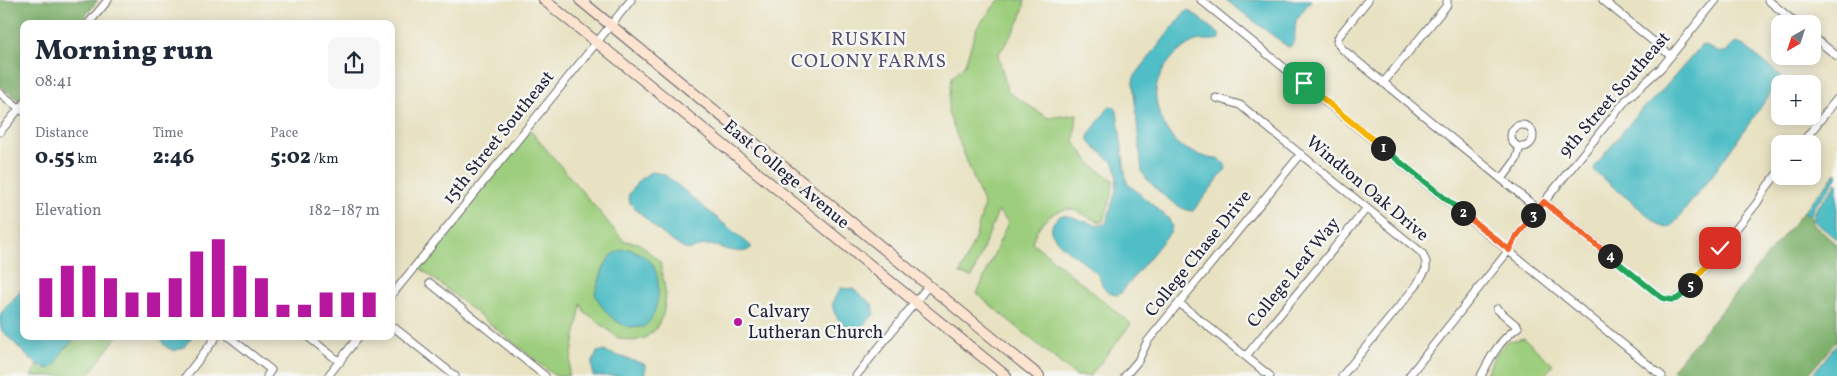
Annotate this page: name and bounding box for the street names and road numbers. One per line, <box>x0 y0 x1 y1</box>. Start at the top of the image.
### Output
street label: 9th Street Southeast <box>1553 27 1677 163</box>
street label: 15th Street Southeast <box>437 66 561 210</box>
street label: East College Avenue <box>717 115 855 235</box>
street label: Windton Oak Drive <box>1300 130 1434 248</box>
street label: College Chase Drive <box>1140 185 1258 323</box>
street label: College Leaf Way <box>1242 212 1346 333</box>

